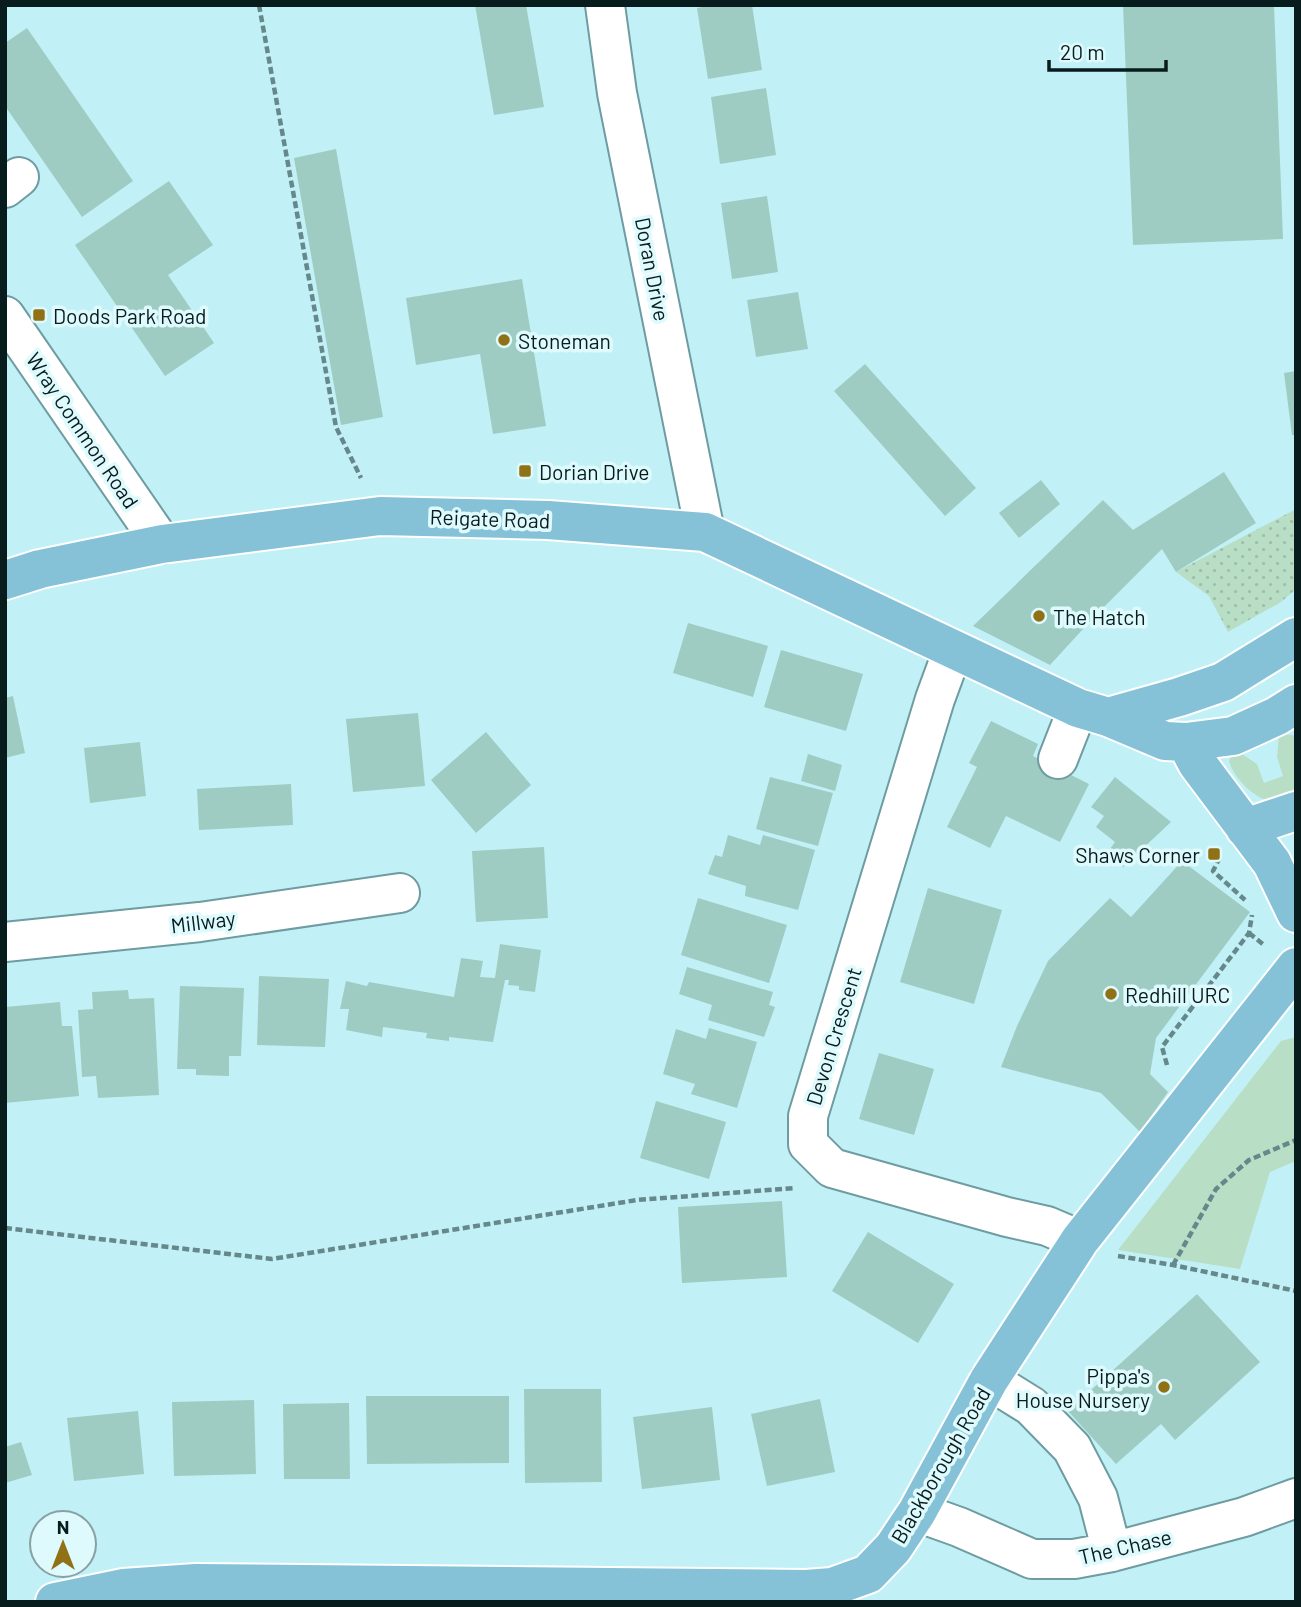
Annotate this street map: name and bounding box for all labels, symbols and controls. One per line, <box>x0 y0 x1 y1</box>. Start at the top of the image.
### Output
scale bar <box>1049 28 1166 72</box>
text: 20 m <box>1060 39 1105 64</box>
street label: Doran Drive <box>631 215 675 323</box>
place label: Doods Park Road <box>53 303 207 328</box>
marker: Doods Park Road <box>31 307 47 323</box>
place label: Stoneman <box>518 328 611 353</box>
marker: Stoneman <box>496 332 512 348</box>
street label: Wray Common Road <box>22 347 144 513</box>
place label: Dorian Drive <box>539 459 649 484</box>
marker: Dorian Drive <box>517 463 533 479</box>
street label: Reigate Road <box>429 503 551 533</box>
place label: The Hatch <box>1053 604 1145 629</box>
marker: The Hatch <box>1031 608 1047 624</box>
place label: Shaws Corner <box>1075 842 1200 867</box>
marker: Shaws Corner <box>1206 846 1222 862</box>
street label: Millway <box>169 905 237 937</box>
street label: Devon Crescent <box>800 964 866 1108</box>
place label: Redhill URC <box>1125 982 1230 1007</box>
marker: Redhill URC <box>1103 986 1119 1002</box>
place label: Pippa's House Nursery <box>1016 1363 1150 1412</box>
marker: Pippa's House Nursery <box>1156 1379 1172 1395</box>
street label: Blackborough Road <box>885 1382 995 1548</box>
north arrow <box>28 1509 98 1579</box>
text: N <box>57 1515 69 1538</box>
street label: The Chase <box>1076 1523 1174 1569</box>

